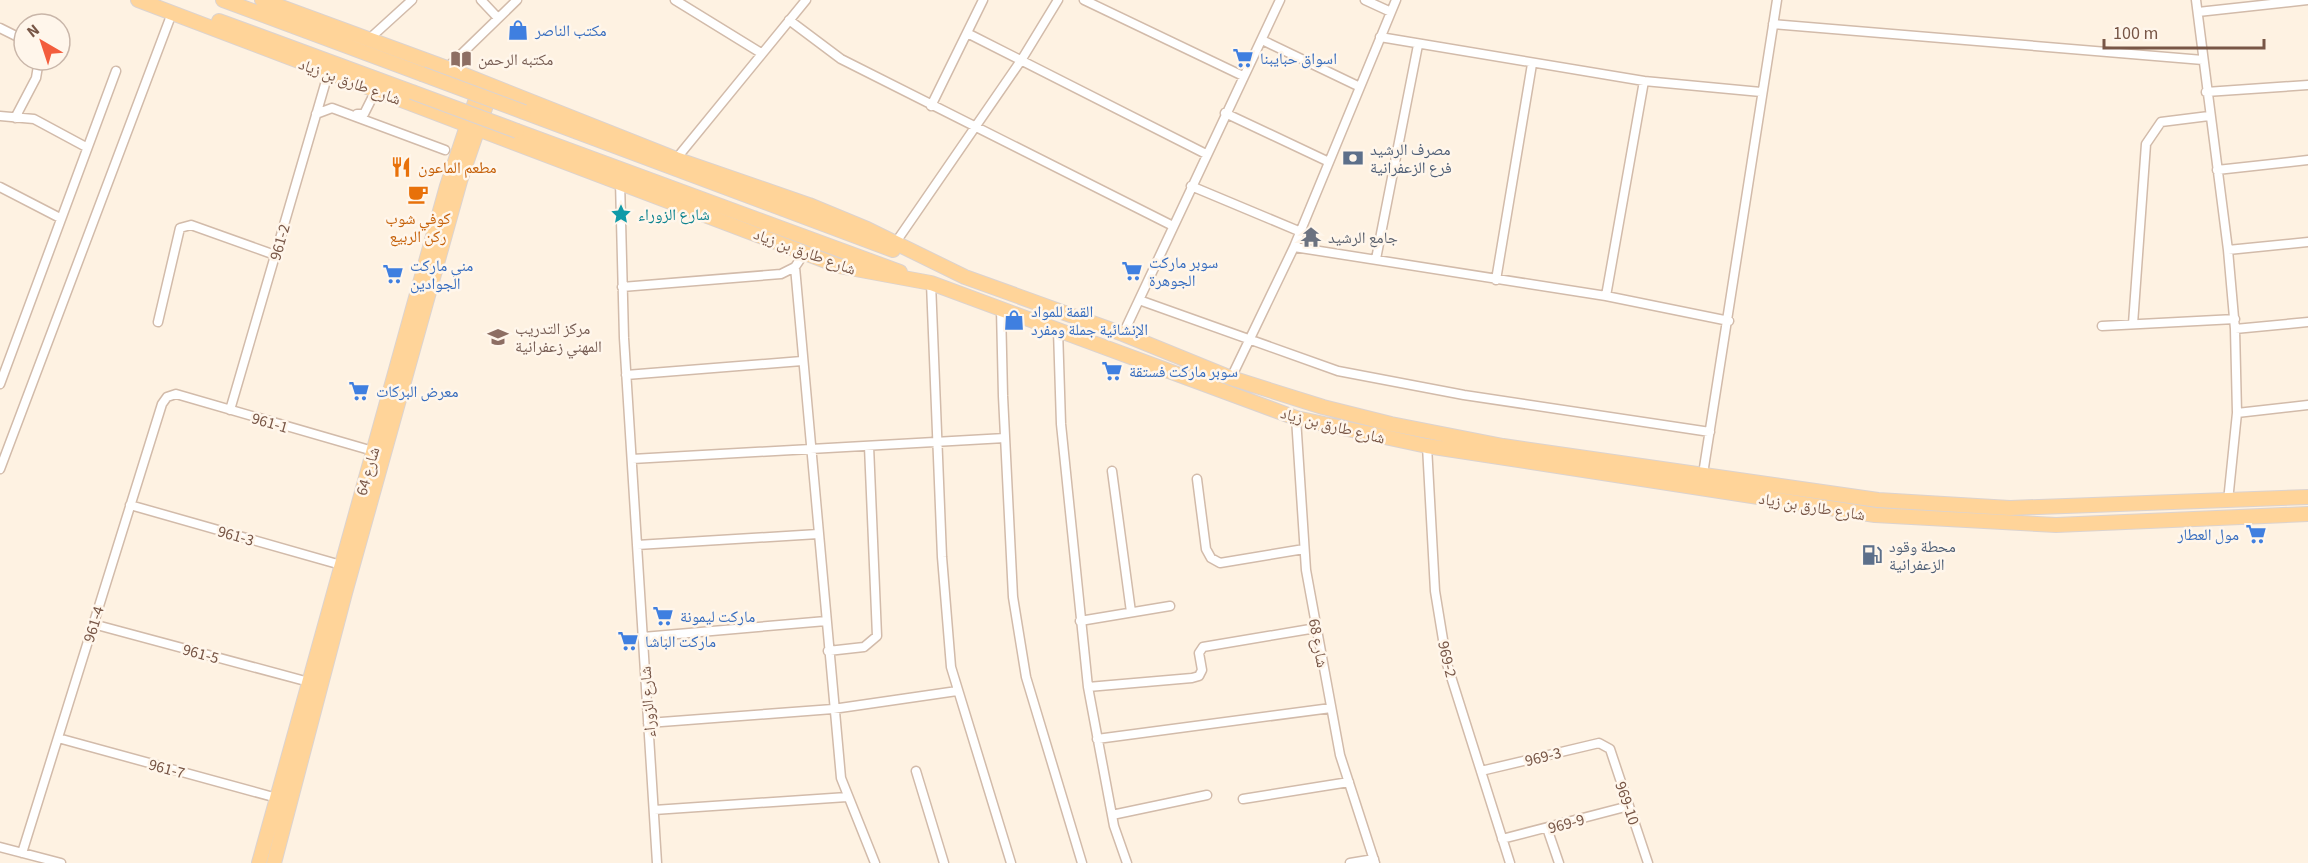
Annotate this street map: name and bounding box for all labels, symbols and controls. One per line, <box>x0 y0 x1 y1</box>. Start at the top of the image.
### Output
north arrow <box>12 12 72 72</box>
scale bar <box>2104 12 2264 50</box>
shop icon: مكتب الناصر <box>506 18 530 42</box>
text: N <box>22 19 44 43</box>
place label: مكتب الناصر <box>534 20 607 42</box>
text: 100 m <box>2113 21 2158 46</box>
supermarket icon: اسواق حبايبنا <box>1231 46 1255 70</box>
library icon: مكتبه الرحمن <box>449 47 473 71</box>
place label: اسواق حبايبنا <box>1260 48 1337 70</box>
place label: مكتبه الرحمن <box>478 49 553 71</box>
street label: شارع طارق بن زياد <box>296 53 404 111</box>
place label: مصرف الرشيد فرع الزعفرانية <box>1370 139 1452 179</box>
bank icon: مصرف الرشيد فرع الزعفرانية <box>1341 146 1365 170</box>
restaurant icon: مطعم الماعون <box>389 155 413 179</box>
place label: مطعم الماعون <box>418 157 496 179</box>
cafe icon: كوفي شوب ركن الربيع <box>406 182 430 206</box>
place icon: شارع الزوراء <box>609 202 633 226</box>
place label: شارع الزوراء <box>638 204 710 226</box>
place label: كوفي شوب ركن الربيع <box>385 208 451 248</box>
street label: 961-2 <box>264 222 296 263</box>
street label: شارع طارق بن زياد <box>751 223 859 281</box>
temple icon: جامع الرشيد <box>1299 225 1323 249</box>
place label: جامع الرشيد <box>1328 227 1398 249</box>
place label: سوبر ماركت الجوهرة <box>1149 252 1218 292</box>
place label: مني ماركت الجوادين <box>410 255 473 295</box>
supermarket icon: سوبر ماركت الجوهرة <box>1120 259 1144 283</box>
supermarket icon: مني ماركت الجوادين <box>381 262 405 286</box>
place label: القمة للمواد الإنشائية جملة ومفرد <box>1031 301 1148 341</box>
shop icon: القمة للمواد الإنشائية جملة ومفرد <box>1002 308 1026 332</box>
place label: مركز التدريب المهني زعفرانية <box>515 318 602 359</box>
school or university icon: مركز التدريب المهني زعفرانية <box>486 325 510 349</box>
supermarket icon: سوبر ماركت فستقة <box>1100 359 1124 383</box>
place label: سوبر ماركت فستقة <box>1129 361 1238 383</box>
supermarket icon: معرض البركات <box>347 379 371 403</box>
place label: معرض البركات <box>376 381 459 403</box>
street label: شارع طارق بن زياد <box>1278 402 1387 450</box>
street label: 961-1 <box>249 407 290 439</box>
street label: شارع 64 <box>351 444 385 498</box>
street label: شارع طارق بن زياد <box>1757 488 1867 526</box>
street label: 961-3 <box>215 520 256 552</box>
supermarket icon: مول العطار <box>2244 522 2268 546</box>
place label: مول العطار <box>2176 524 2239 546</box>
place label: محطة وقود الزعفرانية <box>1889 536 1956 576</box>
fuel station icon: محطة وقود الزعفرانية <box>1860 543 1884 567</box>
street label: 961-4 <box>78 603 110 645</box>
supermarket icon: ماركت ليمونة <box>651 604 675 628</box>
place label: ماركت ليمونة <box>680 606 755 628</box>
street label: شارع 68 <box>1303 617 1333 669</box>
supermarket icon: ماركت الباشا <box>616 629 640 653</box>
place label: ماركت الباشا <box>645 631 716 653</box>
street label: 961-5 <box>180 639 221 669</box>
street label: 969-2 <box>1432 639 1462 680</box>
street label: شارع الزوراء <box>635 665 661 738</box>
street label: 969-3 <box>1523 742 1564 772</box>
street label: 961-7 <box>146 754 187 784</box>
street label: 969-10 <box>1609 779 1645 828</box>
street label: 969-9 <box>1546 809 1587 839</box>

